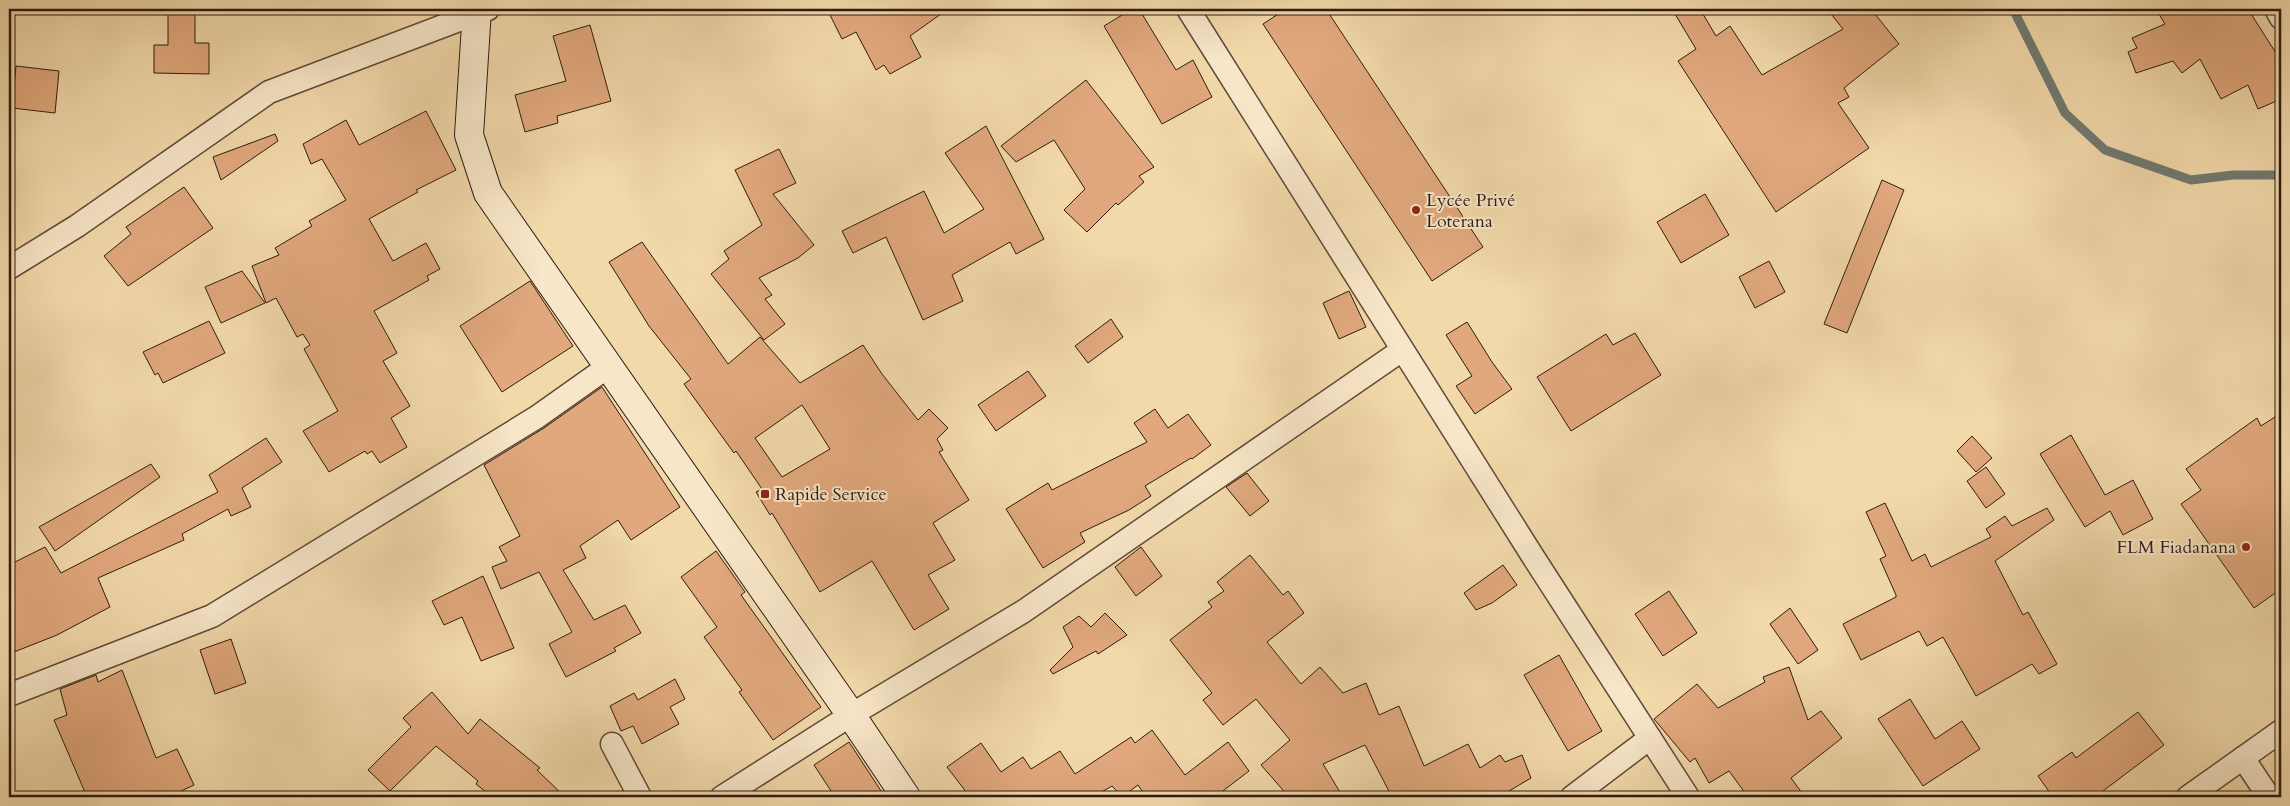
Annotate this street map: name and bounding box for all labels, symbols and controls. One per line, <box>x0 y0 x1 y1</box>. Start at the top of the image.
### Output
place label: Lycée Privé Loterana <box>1426 188 1515 234</box>
marker: Lycée Privé Loterana <box>1410 204 1422 216</box>
place label: Rapide Service <box>775 482 887 507</box>
marker: Rapide Service <box>759 488 771 500</box>
place label: FLM Fiadanana <box>2117 535 2236 560</box>
marker: FLM Fiadanana <box>2240 541 2252 553</box>

